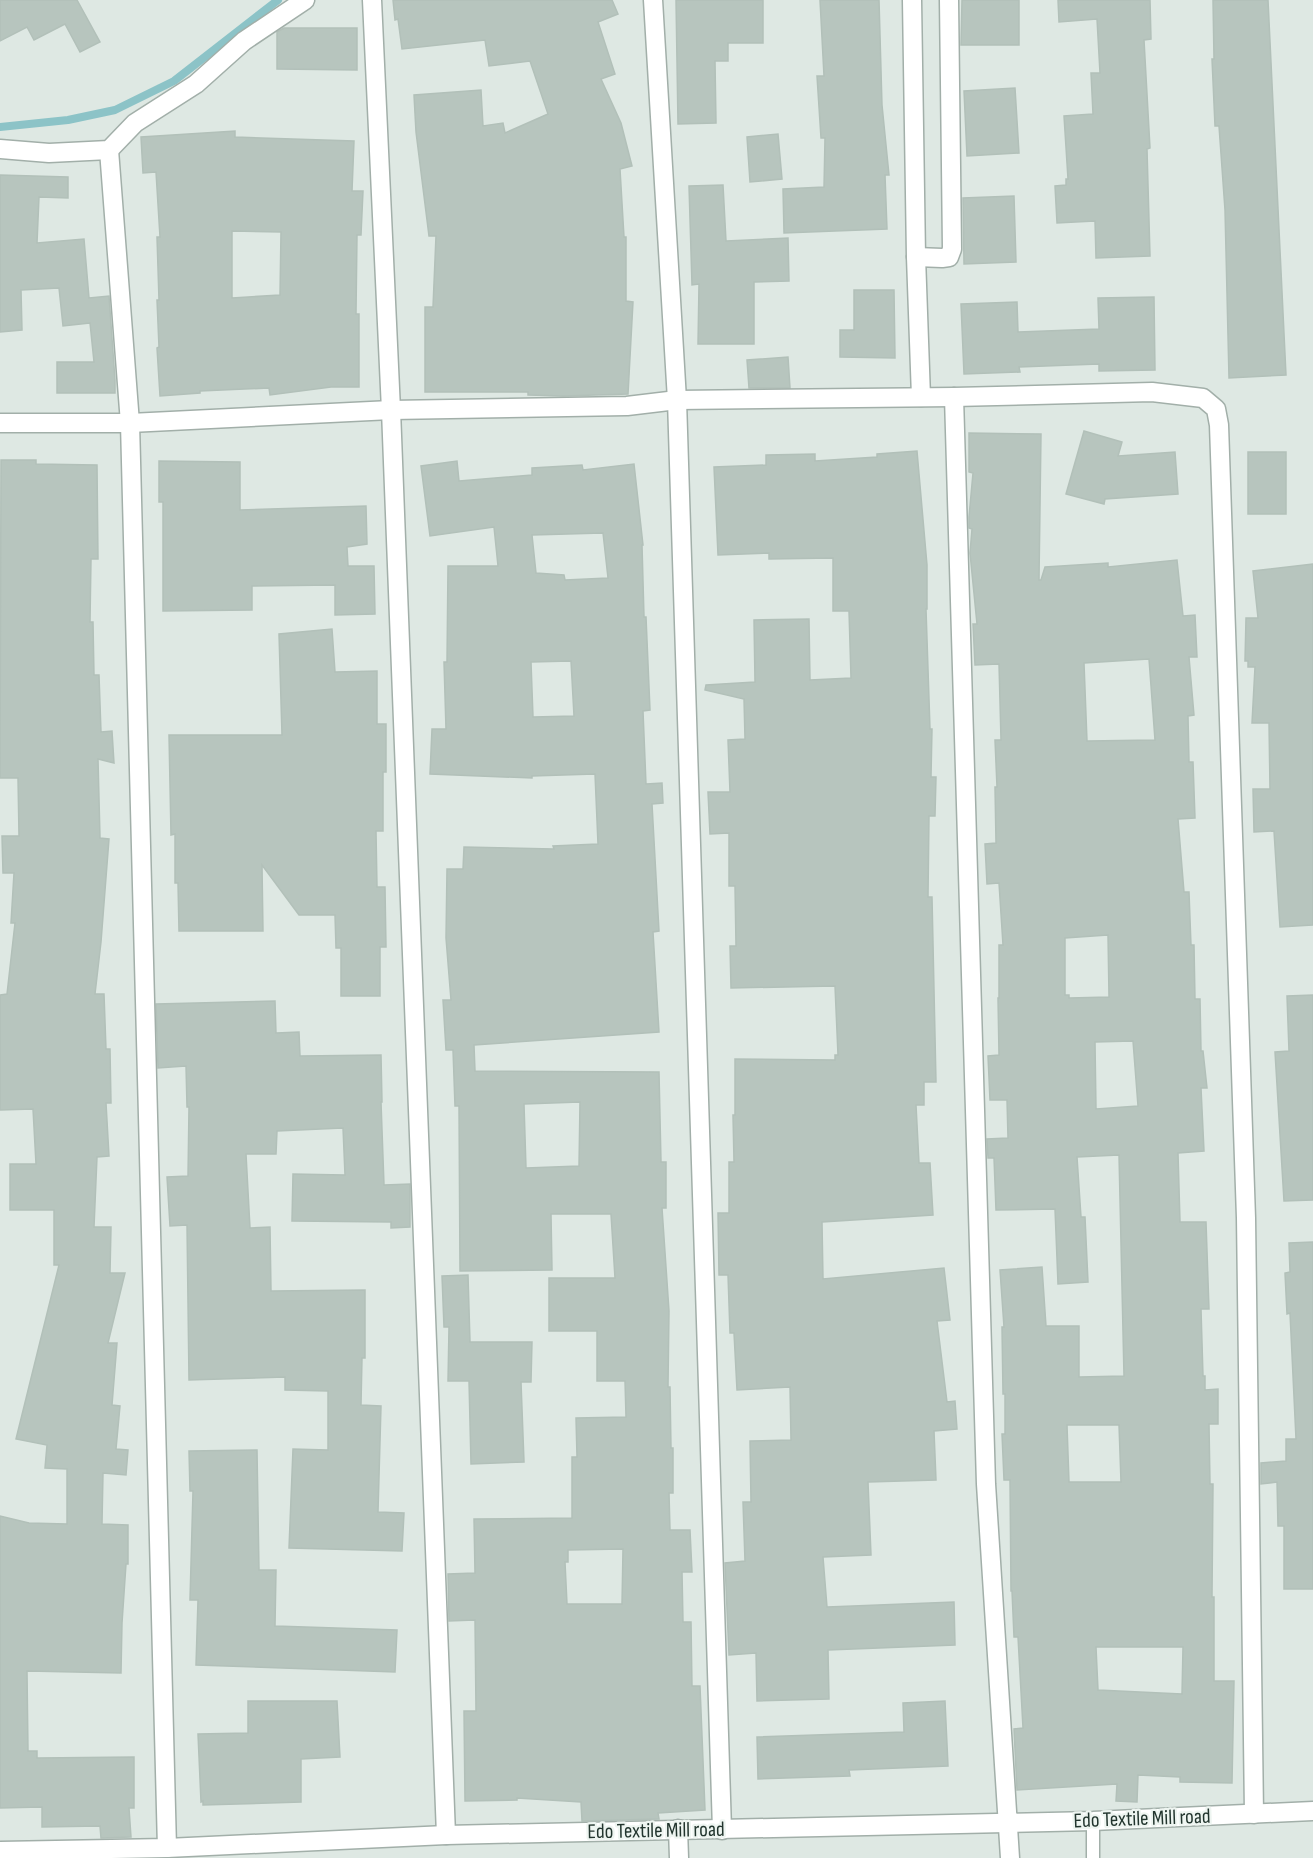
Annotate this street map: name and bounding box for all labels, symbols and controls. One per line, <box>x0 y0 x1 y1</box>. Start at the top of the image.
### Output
street label: Edo Textile Mill road <box>1073 1804 1211 1833</box>
street label: Edo Textile Mill road <box>587 1817 725 1844</box>

